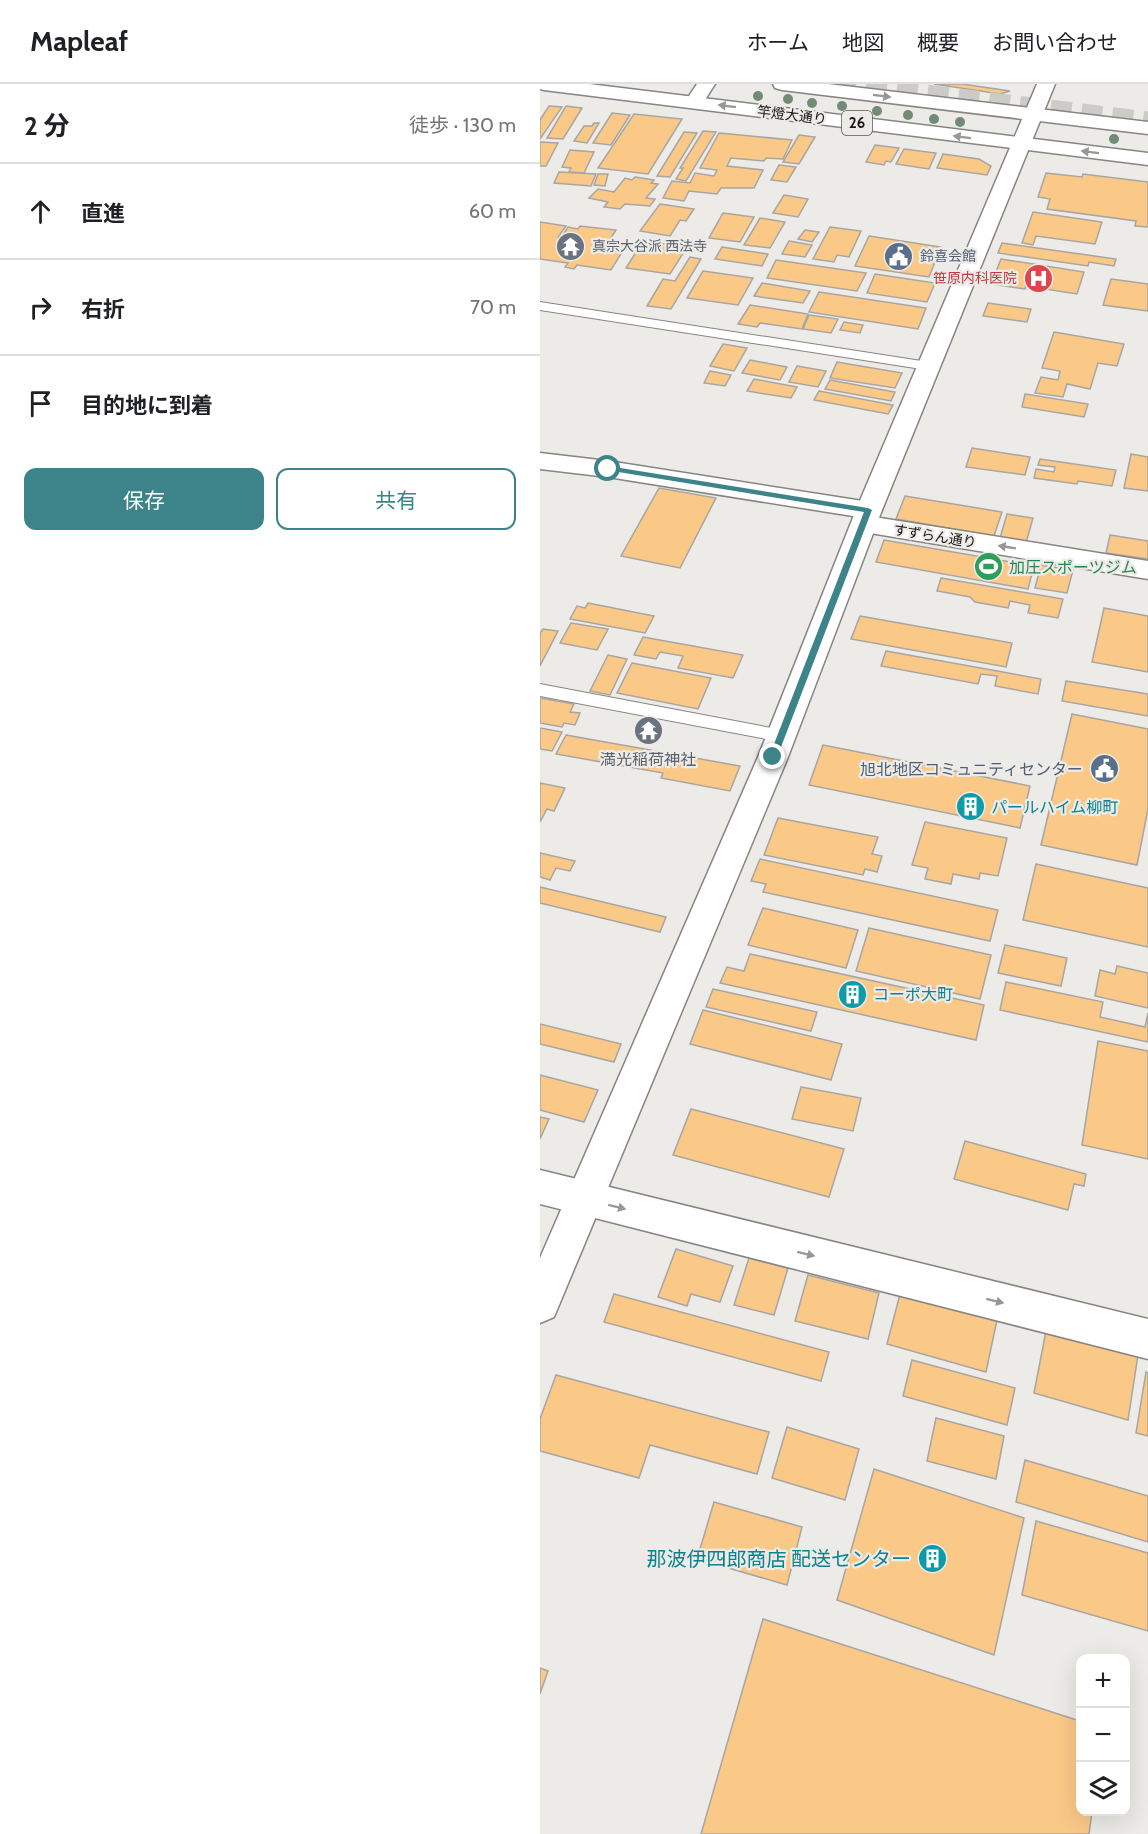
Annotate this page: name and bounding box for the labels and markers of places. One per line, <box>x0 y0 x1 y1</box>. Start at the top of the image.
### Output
temple icon: 真宗大谷派 西法寺 <box>555 230 587 262</box>
place label: 真宗大谷派 西法寺 <box>592 237 707 255</box>
public building icon: 鈴喜会館 <box>883 240 915 272</box>
place label: 鈴喜会館 <box>920 247 976 265</box>
hospital icon: 笹原内科医院 <box>1022 262 1054 294</box>
place label: 笹原内科医院 <box>933 269 1017 287</box>
sports icon: 加圧スポーツジム <box>972 551 1004 583</box>
place label: 加圧スポーツジム <box>1009 558 1137 577</box>
temple icon: 満光稲荷神社 <box>632 715 664 747</box>
place label: 満光稲荷神社 <box>600 750 696 769</box>
public building icon: 旭北地区コミュニティセンター <box>1088 753 1120 785</box>
place label: 旭北地区コミュニティセンター <box>860 760 1083 779</box>
building icon: パールハイム柳町 <box>954 791 986 823</box>
place label: パールハイム柳町 <box>991 798 1118 817</box>
building icon: コーポ大町 <box>836 978 868 1010</box>
place label: コーポ大町 <box>873 985 953 1004</box>
building icon: 那波伊四郎商店 配送センター <box>916 1543 948 1575</box>
place label: 那波伊四郎商店 配送センター <box>647 1547 911 1571</box>

